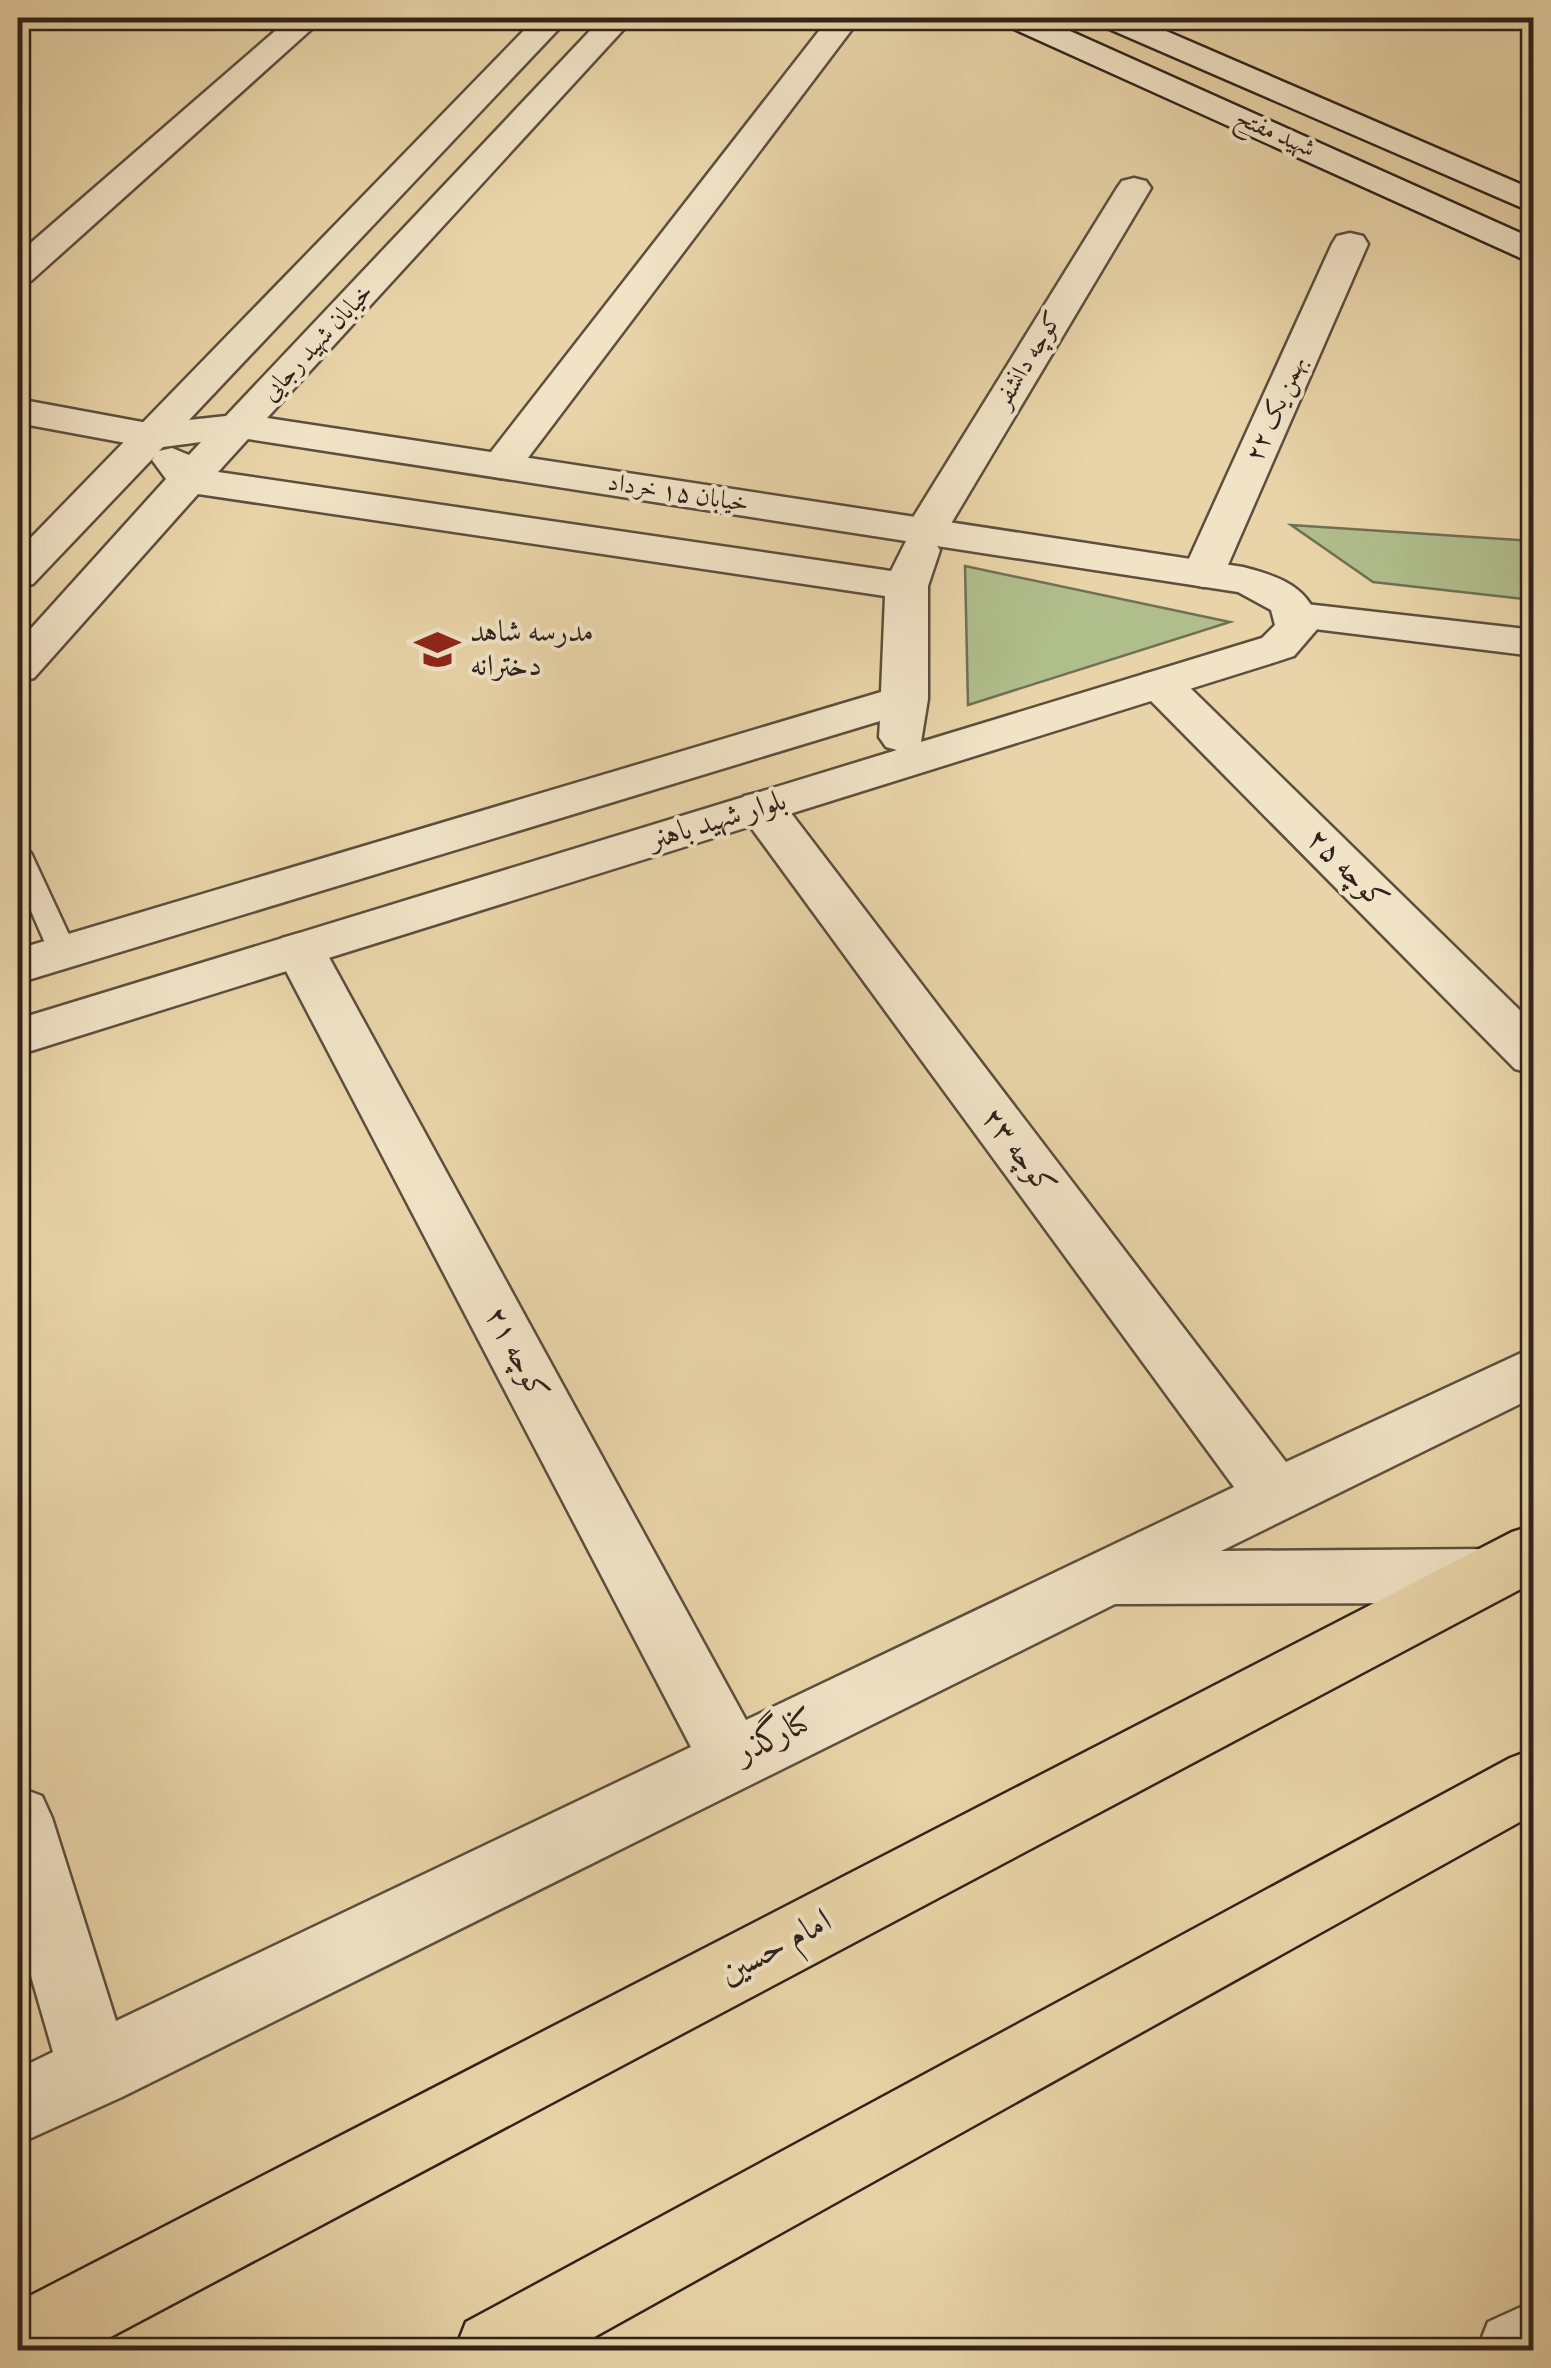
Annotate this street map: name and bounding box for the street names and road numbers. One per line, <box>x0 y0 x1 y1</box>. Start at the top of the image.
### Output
street label: شهید مفتح <box>1228 101 1321 170</box>
street label: خیابان شهید رجایی <box>254 276 382 410</box>
street label: کوچه دانشفر <box>985 305 1072 418</box>
street label: ۲۲ بهمن یک <box>1238 350 1316 468</box>
street label: خیابان ۱۵ خرداد <box>605 466 751 522</box>
street label: بلوار شهید باهنر <box>641 780 792 863</box>
street label: کوچه ۲۵ <box>1297 820 1397 920</box>
street label: کوچه ۲۳ <box>971 1099 1065 1205</box>
street label: کوچه ۲۱ <box>474 1300 558 1408</box>
street label: کنارگذر <box>723 1694 823 1778</box>
street label: امام حسین <box>711 1898 843 2001</box>

